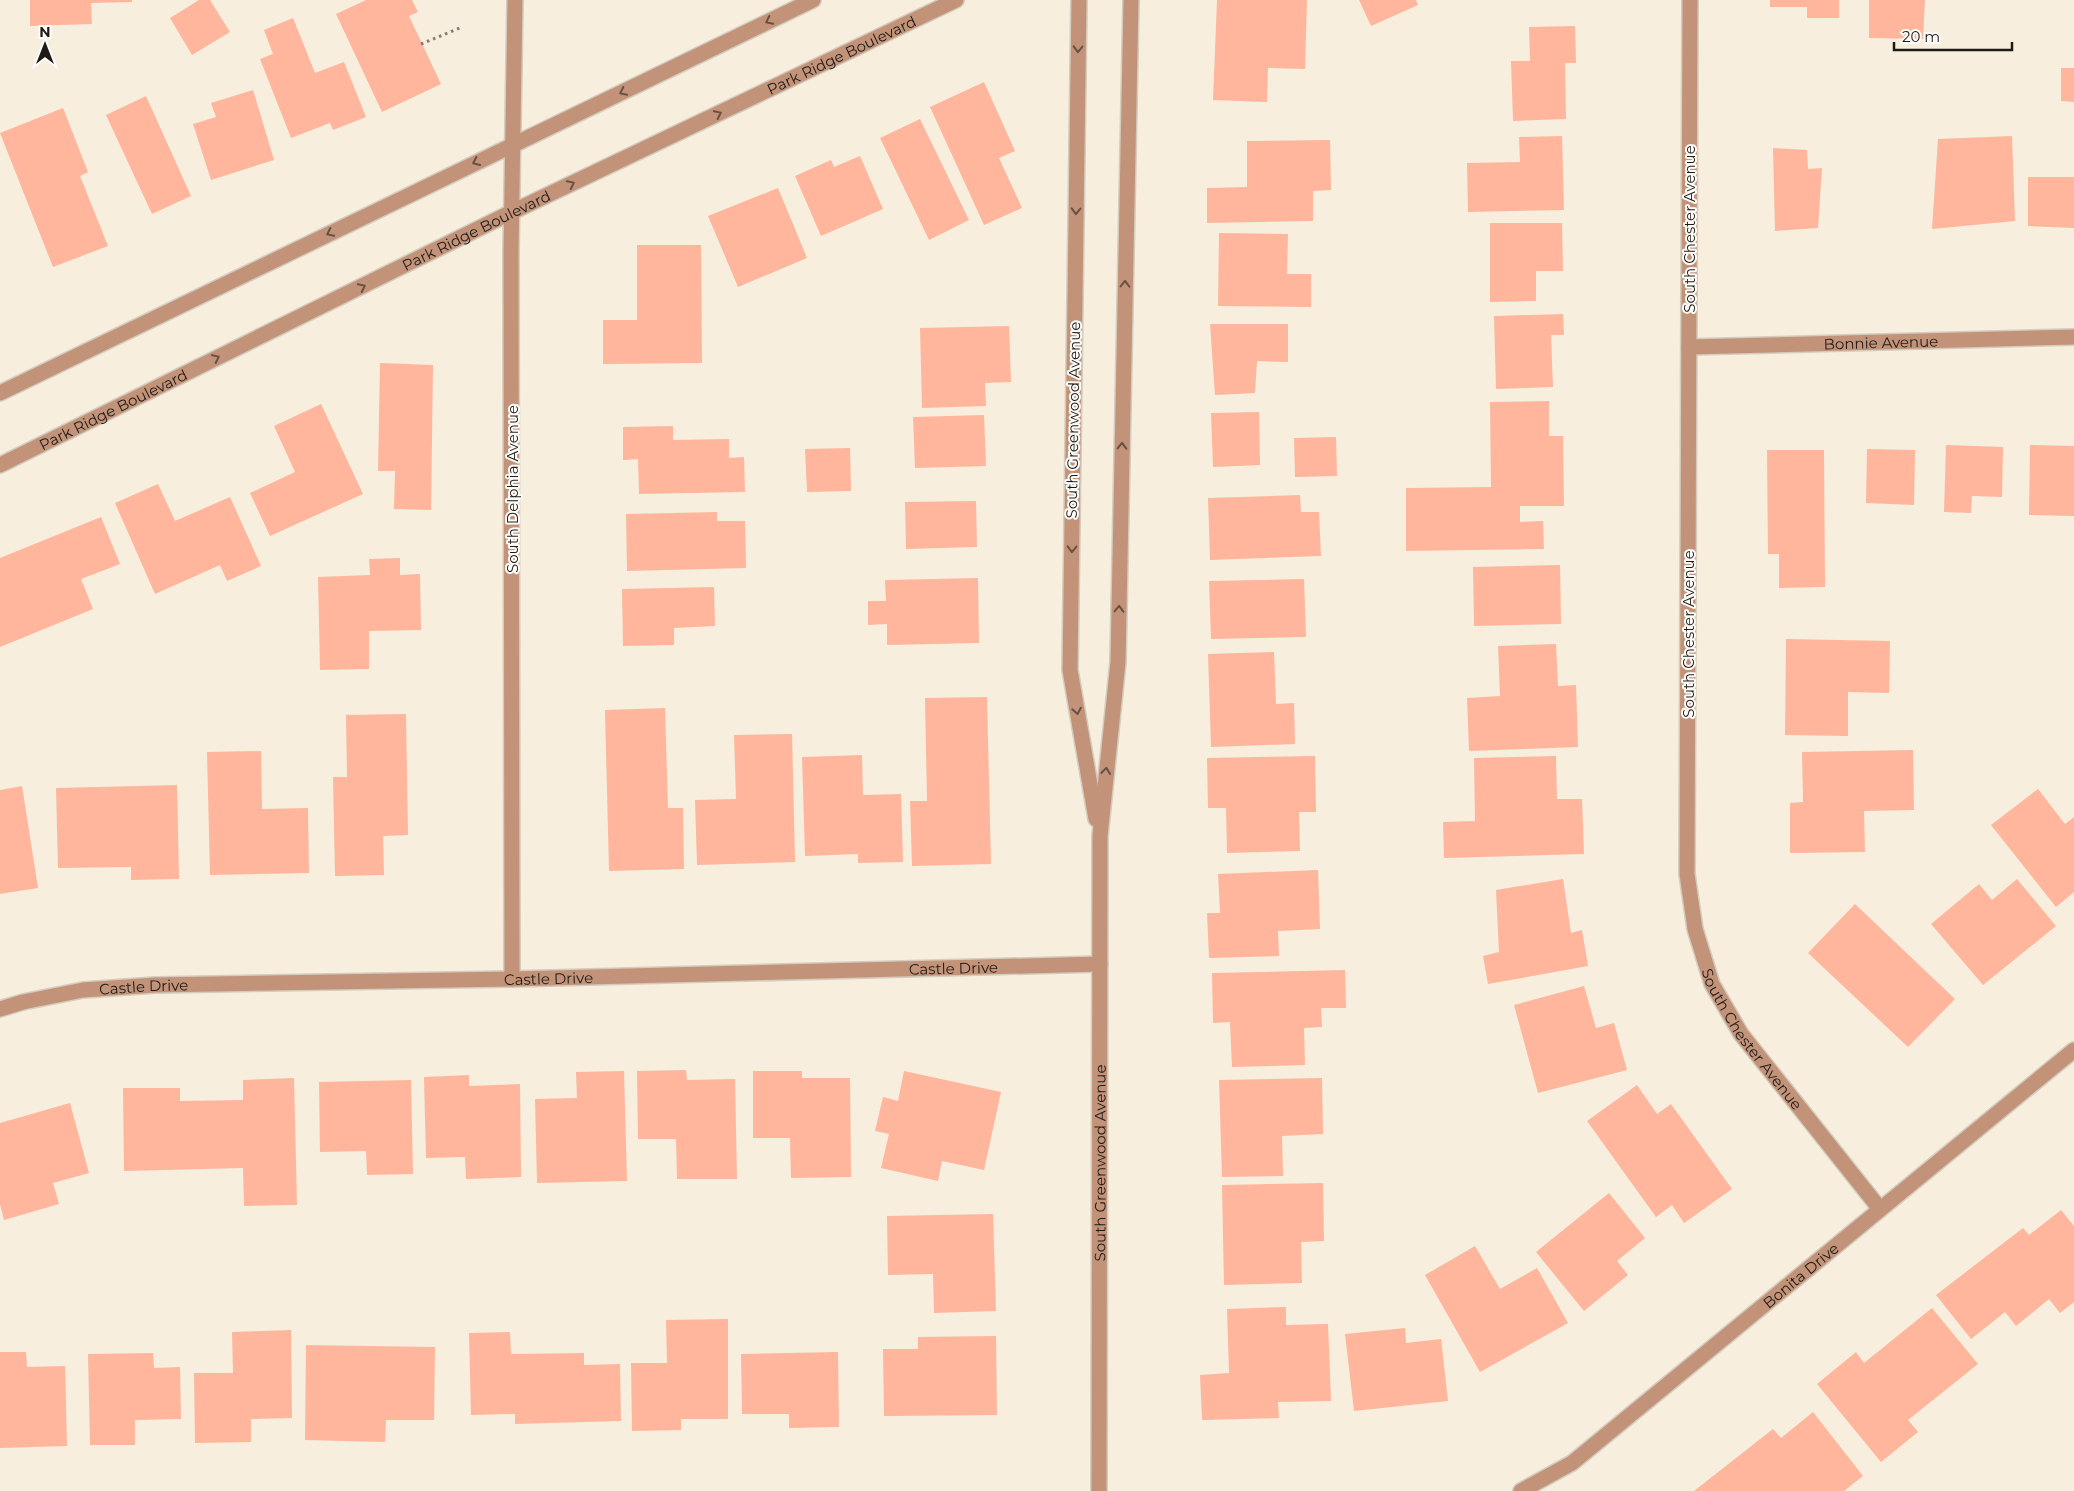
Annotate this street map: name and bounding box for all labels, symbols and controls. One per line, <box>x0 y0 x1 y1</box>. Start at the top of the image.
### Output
street label: Park Ridge Boulevard <box>764 11 919 98</box>
one-way arrow <box>765 15 774 25</box>
north arrow <box>20 20 70 70</box>
scale bar <box>1894 20 2012 52</box>
text: N <box>39 23 51 41</box>
text: 20 m <box>1902 27 1940 46</box>
one-way arrow <box>1073 45 1083 53</box>
one-way arrow <box>619 85 628 95</box>
one-way arrow <box>712 110 721 120</box>
street label: South Chester Avenue <box>1680 145 1699 313</box>
one-way arrow <box>472 156 481 166</box>
one-way arrow <box>566 180 575 191</box>
street label: Park Ridge Boulevard <box>399 186 553 274</box>
one-way arrow <box>1071 208 1081 215</box>
one-way arrow <box>326 227 335 237</box>
one-way arrow <box>1120 279 1130 287</box>
one-way arrow <box>357 282 366 293</box>
street label: South Greenwood Avenue <box>1062 321 1084 519</box>
street label: Bonnie Avenue <box>1823 331 1939 353</box>
one-way arrow <box>211 355 220 365</box>
street label: Park Ridge Boulevard <box>36 365 190 454</box>
street label: South Delphia Avenue <box>503 405 522 573</box>
one-way arrow <box>1117 442 1127 450</box>
one-way arrow <box>1066 545 1077 553</box>
street label: South Chester Avenue <box>1679 550 1698 718</box>
one-way arrow <box>1114 604 1124 612</box>
one-way arrow <box>1072 706 1082 715</box>
one-way arrow <box>1101 766 1112 774</box>
street label: Castle Drive <box>909 957 998 978</box>
street label: South Chester Avenue <box>1698 966 1807 1113</box>
street label: Castle Drive <box>504 967 593 989</box>
street label: Castle Drive <box>98 975 188 998</box>
street label: South Greenwood Avenue <box>1090 1064 1109 1262</box>
street label: Bonita Drive <box>1759 1238 1842 1312</box>

